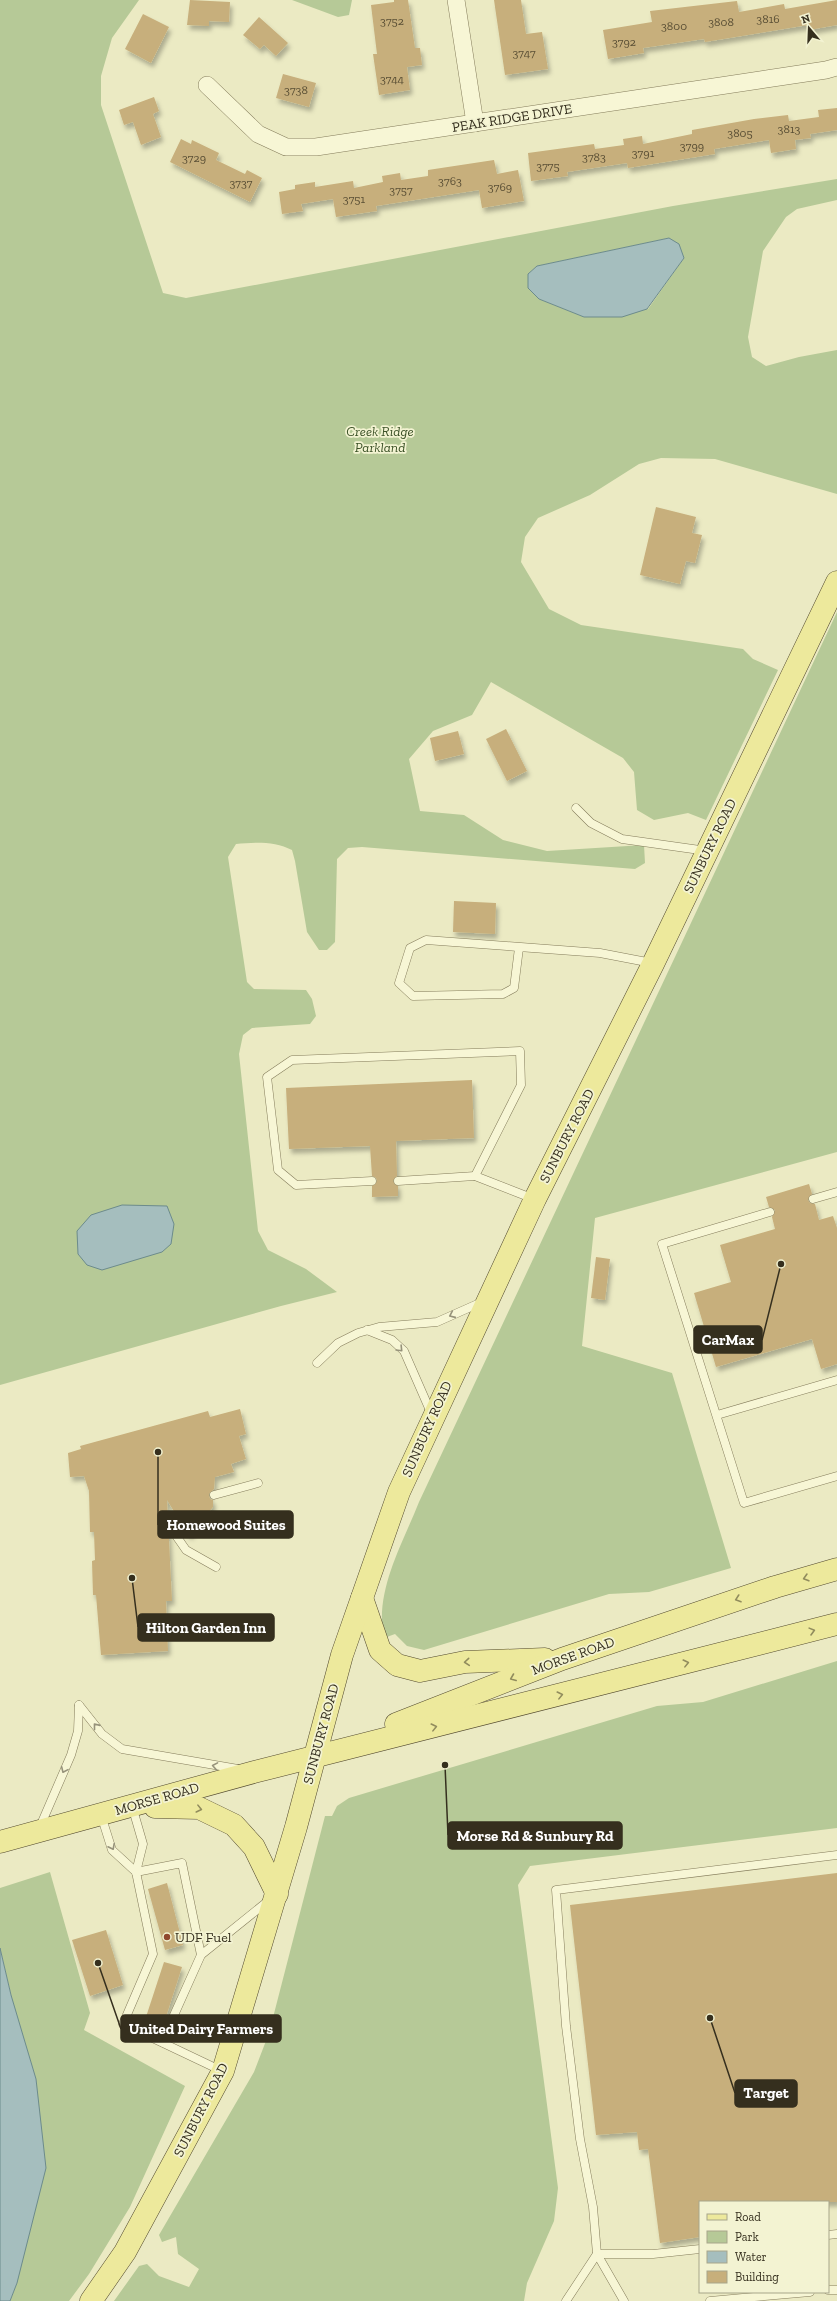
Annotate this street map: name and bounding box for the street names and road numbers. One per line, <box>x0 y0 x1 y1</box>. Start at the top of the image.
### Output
street label: PEAK RIDGE DRIVE <box>451 100 573 136</box>
street label: SUNBURY ROAD <box>680 796 740 896</box>
street label: SUNBURY ROAD <box>536 1086 598 1186</box>
street label: SUNBURY ROAD <box>398 1378 456 1480</box>
street label: MORSE ROAD <box>529 1633 617 1679</box>
street label: SUNBURY ROAD <box>299 1682 343 1786</box>
street label: MORSE ROAD <box>113 1779 201 1819</box>
street label: SUNBURY ROAD <box>170 2060 232 2160</box>

